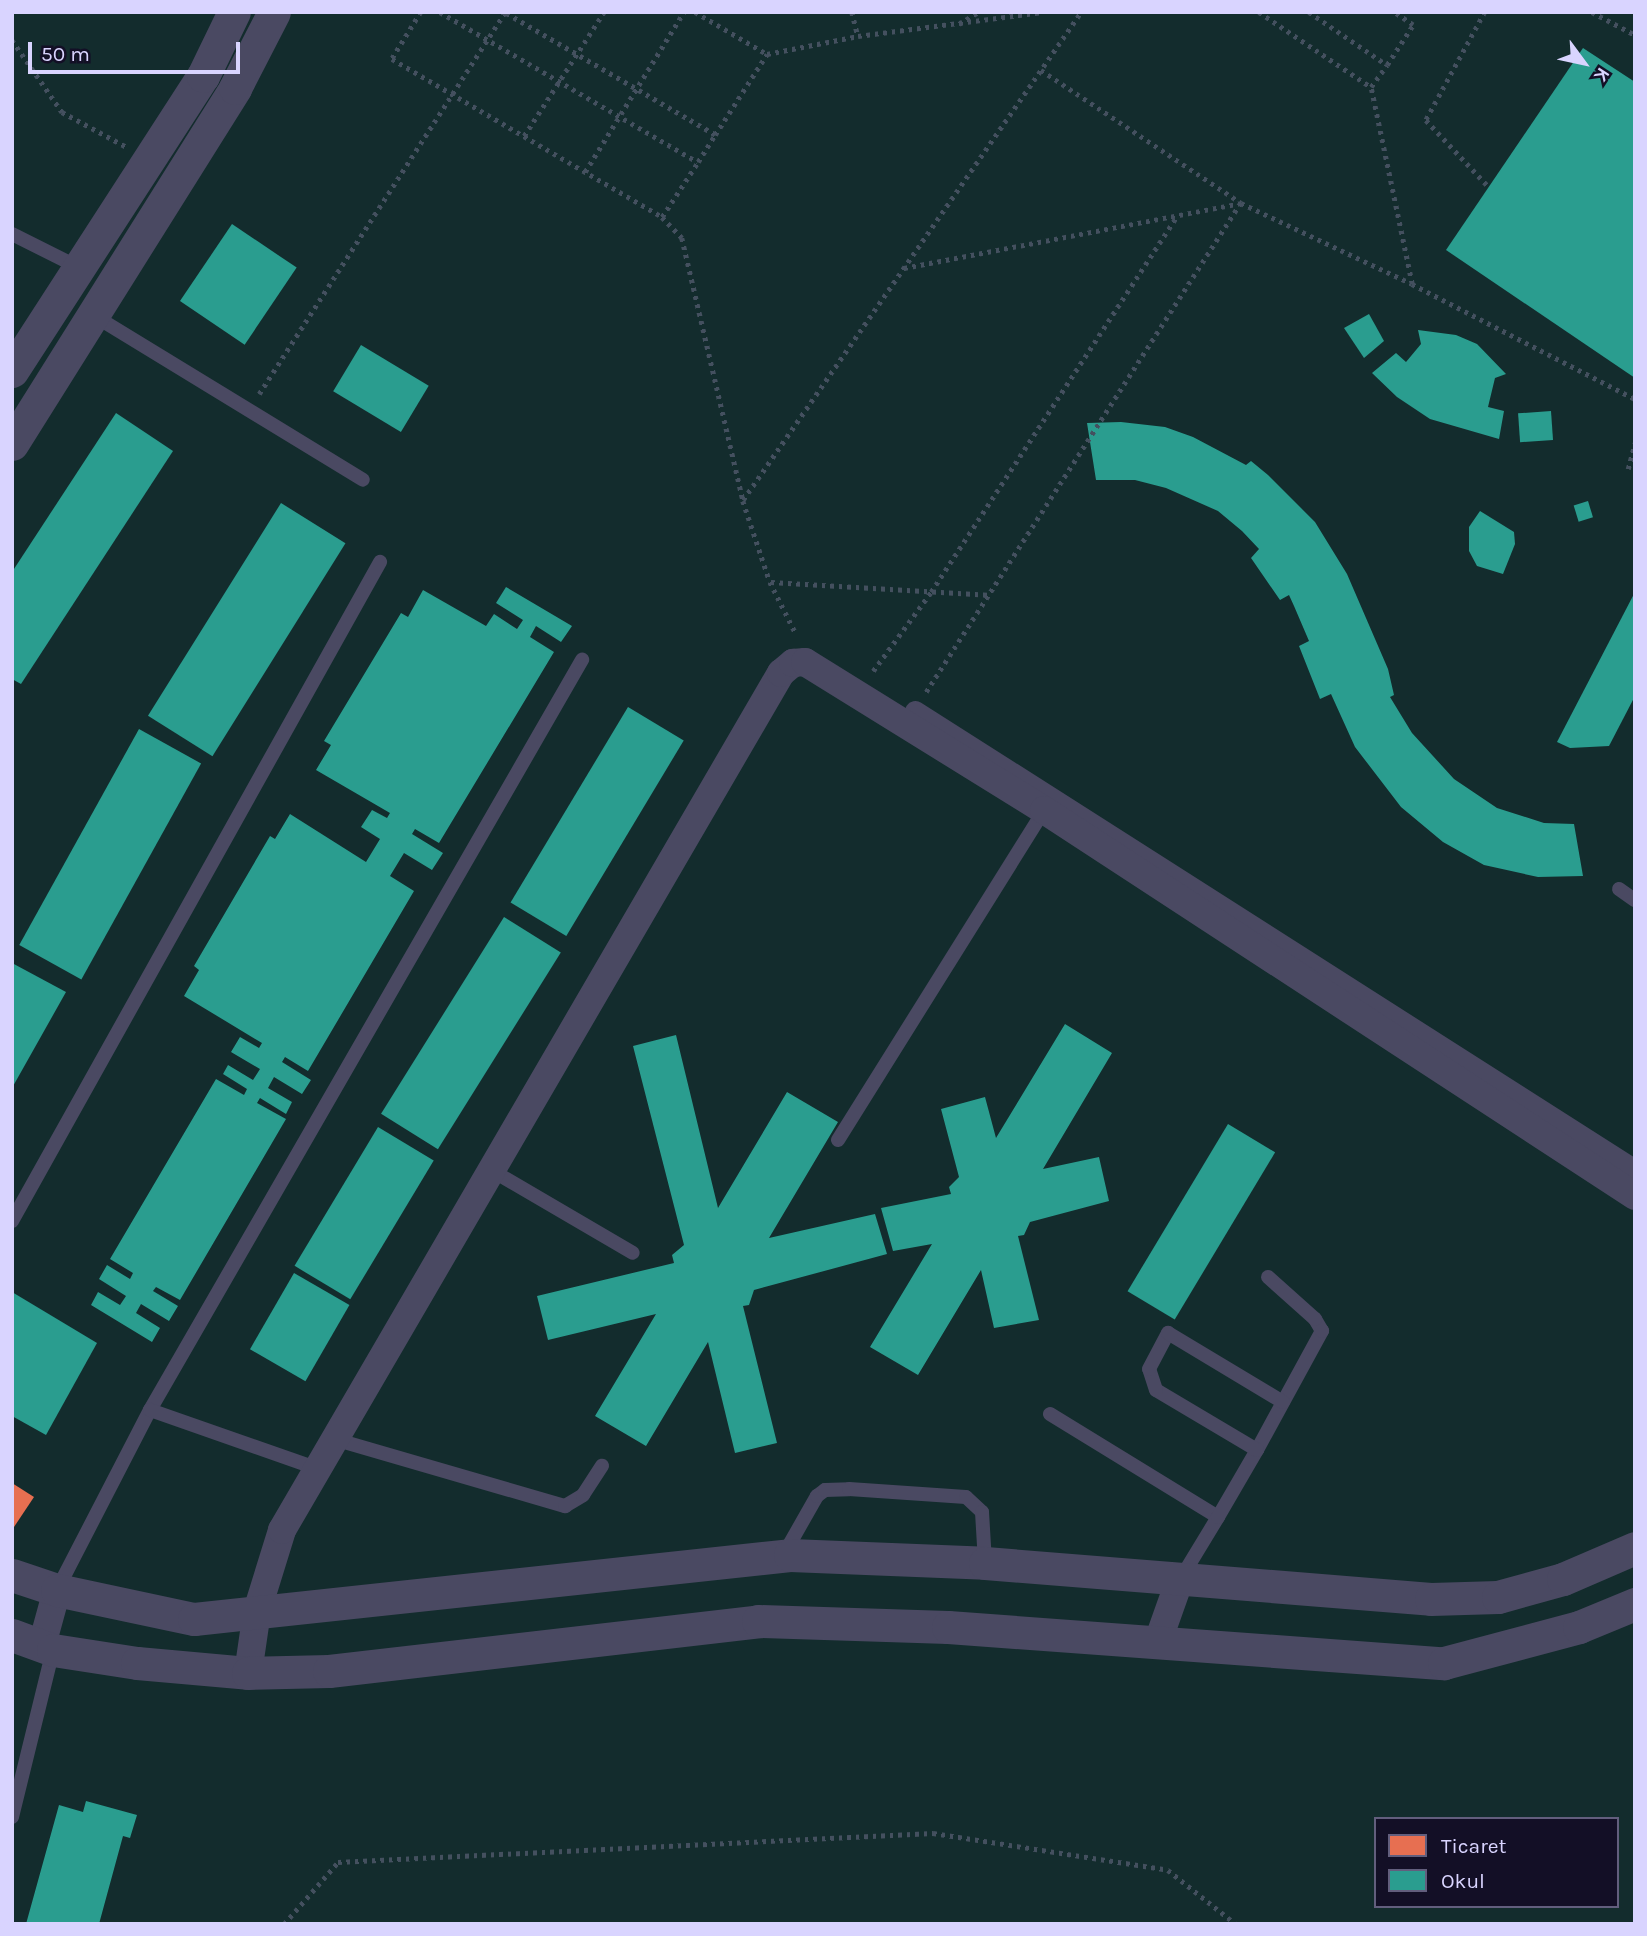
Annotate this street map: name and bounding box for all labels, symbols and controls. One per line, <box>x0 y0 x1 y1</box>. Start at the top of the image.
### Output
scale bar <box>32 28 243 72</box>
north arrow <box>1549 28 1619 98</box>
text: 50 m <box>41 42 90 66</box>
text: K <box>1589 63 1614 86</box>
legend <box>1374 1817 1619 1908</box>
text: Ticaret <box>1441 1834 1506 1858</box>
text: Okul <box>1441 1869 1485 1893</box>

